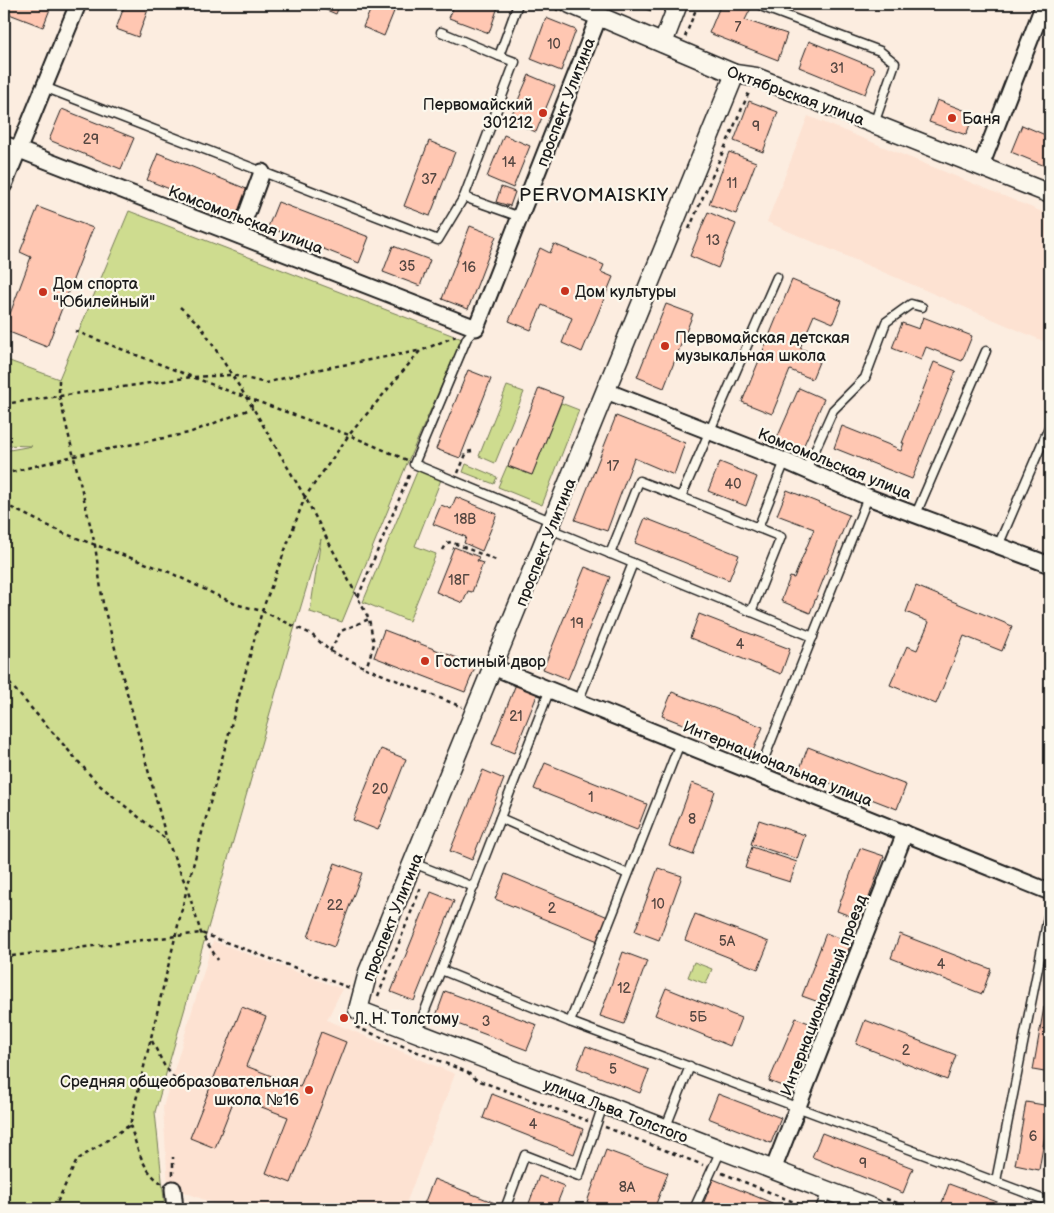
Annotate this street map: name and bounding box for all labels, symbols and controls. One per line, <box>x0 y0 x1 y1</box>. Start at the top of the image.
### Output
house number: 7 <box>735 19 742 36</box>
street label: проспект Улитина <box>533 35 600 170</box>
house number: 10 <box>547 36 561 53</box>
house number: 31 <box>830 60 844 77</box>
street label: Октябрьская улица <box>724 63 867 130</box>
place label: Первомайский 301212 <box>423 96 534 133</box>
marker: Первомайский 301212 <box>537 107 549 119</box>
place label: Баня <box>962 110 1001 129</box>
marker: Баня <box>946 112 958 124</box>
house number: 9 <box>752 118 760 135</box>
house number: 29 <box>83 131 99 148</box>
house number: 14 <box>502 154 516 171</box>
house number: 37 <box>421 171 437 188</box>
house number: 11 <box>727 175 737 192</box>
street label: Комсомольская улица <box>165 182 326 259</box>
district label: PERVOMAISKIY <box>519 184 669 207</box>
house number: 13 <box>706 232 720 249</box>
house number: 35 <box>399 258 415 275</box>
house number: 16 <box>462 259 476 276</box>
place label: Дом спорта "Юбилейный" <box>53 275 155 312</box>
place label: Дом культуры <box>575 283 676 302</box>
marker: Дом культуры <box>559 285 571 297</box>
marker: Дом спорта "Юбилейный" <box>37 286 49 298</box>
place label: Первомайская детская музыкальная школа <box>675 329 850 366</box>
marker: Первомайская детская музыкальная школа <box>659 340 671 352</box>
street label: Комсомольская улица <box>755 425 915 504</box>
house number: 17 <box>607 458 619 475</box>
street label: проспект Улитина <box>512 475 581 609</box>
house number: 40 <box>725 476 741 493</box>
house number: 18В <box>454 511 476 528</box>
house number: 18Г <box>448 572 470 589</box>
house number: 19 <box>570 615 584 632</box>
house number: 4 <box>736 636 745 653</box>
place label: Гостиный двор <box>435 653 546 672</box>
marker: Гостиный двор <box>419 655 431 667</box>
house number: 21 <box>509 708 523 725</box>
street label: Интернациональная улица <box>680 718 876 811</box>
house number: 20 <box>372 781 388 798</box>
house number: 1 <box>588 789 594 806</box>
house number: 8 <box>688 811 696 828</box>
street label: проспект Улитина <box>359 850 428 984</box>
street label: Интернациональный проезд <box>777 892 872 1099</box>
house number: 10 <box>651 896 665 913</box>
house number: 22 <box>327 897 344 914</box>
house number: 2 <box>548 900 557 917</box>
house number: 5А <box>719 933 736 950</box>
house number: 4 <box>937 956 946 973</box>
house number: 12 <box>617 980 632 997</box>
house number: 5Б <box>689 1009 707 1026</box>
place label: Л. Н. Толстому <box>353 1010 459 1029</box>
marker: Л. Н. Толстому <box>338 1012 350 1024</box>
house number: 3 <box>482 1013 490 1030</box>
house number: 2 <box>902 1042 911 1059</box>
house number: 5 <box>609 1061 617 1078</box>
place label: Средняя общеобразовательная школа №16 <box>60 1073 299 1110</box>
street label: улица Льва Толстого <box>541 1075 690 1148</box>
marker: Средняя общеобразовательная школа №16 <box>303 1084 315 1096</box>
house number: 4 <box>529 1116 538 1133</box>
house number: 6 <box>1029 1128 1038 1145</box>
house number: 9 <box>859 1155 867 1172</box>
house number: 8А <box>619 1179 636 1196</box>

